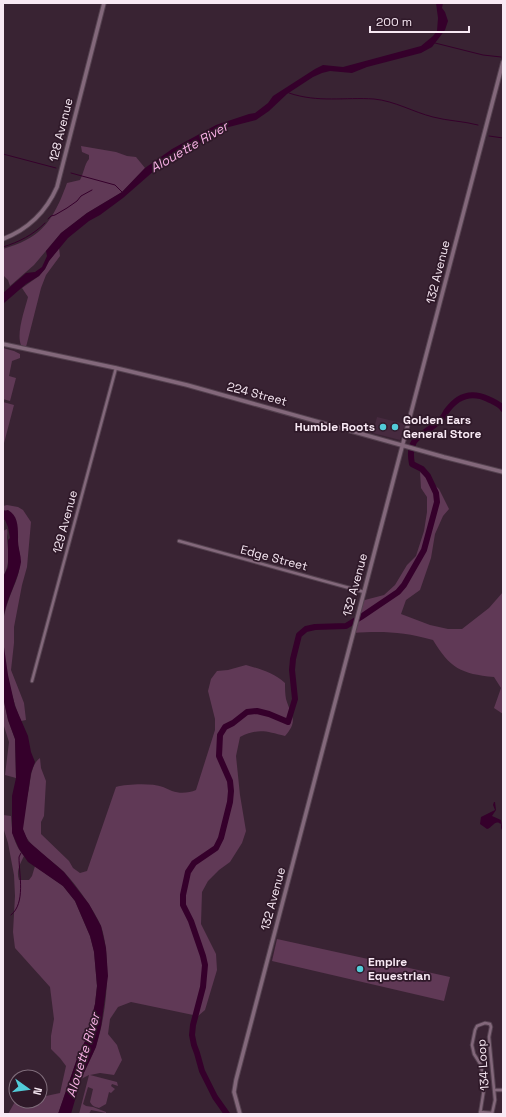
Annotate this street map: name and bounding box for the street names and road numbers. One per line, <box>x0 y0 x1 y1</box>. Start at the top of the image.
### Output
street label: 128 Avenue <box>45 97 77 163</box>
street label: 132 Avenue <box>422 239 454 305</box>
street label: 224 Street <box>225 378 289 410</box>
street label: 129 Avenue <box>49 489 81 555</box>
street label: Edge Street <box>239 541 309 575</box>
street label: 132 Avenue <box>339 552 371 618</box>
street label: 132 Avenue <box>257 866 289 932</box>
street label: 134 Loop <box>473 1038 493 1091</box>

